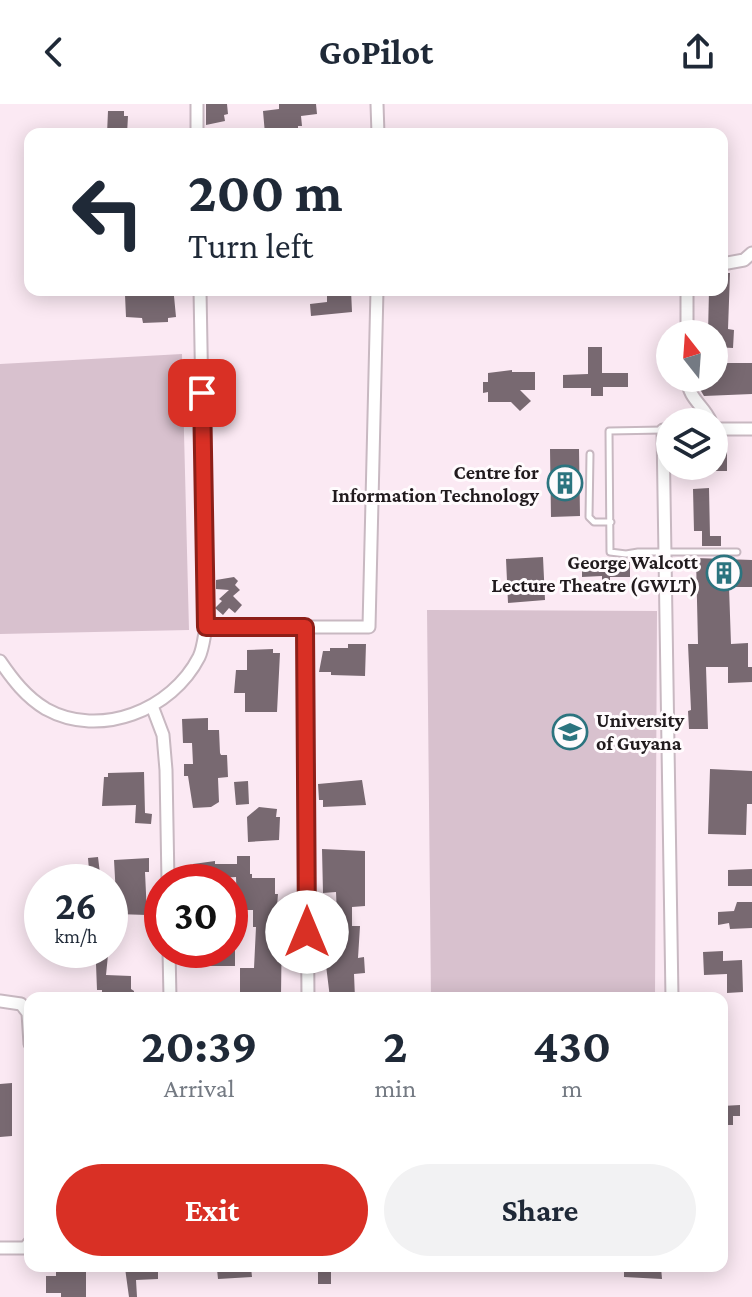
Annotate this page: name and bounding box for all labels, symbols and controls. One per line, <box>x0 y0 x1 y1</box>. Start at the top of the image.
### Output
icon: back <box>32 30 76 74</box>
icon: share <box>676 30 720 74</box>
text: GoPilot <box>319 32 433 72</box>
icon: left <box>56 160 160 264</box>
text: 200 m <box>188 161 343 223</box>
text: Turn left <box>188 226 313 266</box>
north arrow <box>656 320 728 392</box>
map controls <box>656 320 728 480</box>
pin <box>168 359 236 427</box>
icon: arrive <box>180 371 224 415</box>
button: layers <box>656 408 728 480</box>
place label: Centre for Information Technology <box>332 461 539 506</box>
building icon: Centre for Information Technology <box>546 464 584 502</box>
place label: George Walcott Lecture Theatre (GWLT) <box>491 551 699 597</box>
building icon: George Walcott Lecture Theatre (GWLT) <box>705 554 743 592</box>
place label: University of Guyana <box>596 709 684 754</box>
school or university icon: University of Guyana <box>551 713 589 751</box>
speed limit sign: 30 <box>144 864 248 968</box>
text: 26 <box>55 883 97 928</box>
position arrow <box>265 890 349 974</box>
text: km/h <box>54 925 98 947</box>
text: 20:39 <box>141 1019 258 1072</box>
text: 2 <box>383 1019 408 1072</box>
text: 430 <box>533 1019 611 1072</box>
text: Arrival <box>164 1074 235 1103</box>
text: min <box>374 1074 416 1103</box>
text: m <box>562 1074 583 1103</box>
button: Exit <box>56 1164 368 1256</box>
button: Share <box>384 1164 696 1256</box>

